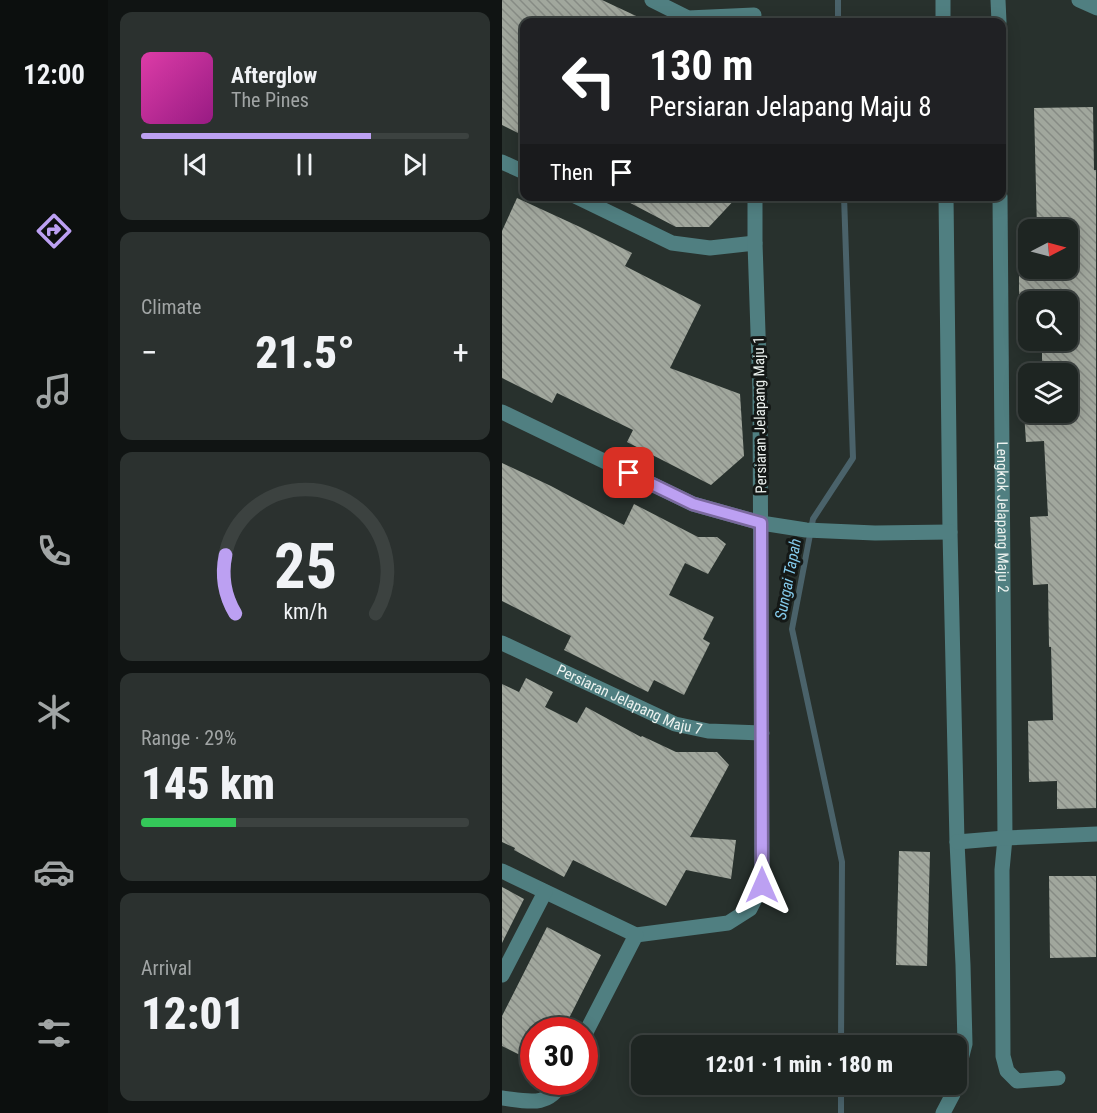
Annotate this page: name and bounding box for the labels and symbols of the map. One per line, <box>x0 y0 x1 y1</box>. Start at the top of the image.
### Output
north arrow <box>1018 219 1078 279</box>
street label: Persiaran Jelapang Maju 1 <box>750 336 770 494</box>
street label: Lengkok Jelapang Maju 2 <box>993 441 1012 593</box>
pin <box>603 447 654 498</box>
water label: Sungai Tapah <box>771 537 805 621</box>
street label: Persiaran Jelapang Maju 7 <box>554 661 704 739</box>
position arrow <box>730 853 794 917</box>
speed limit sign: 30 <box>520 1017 598 1095</box>

